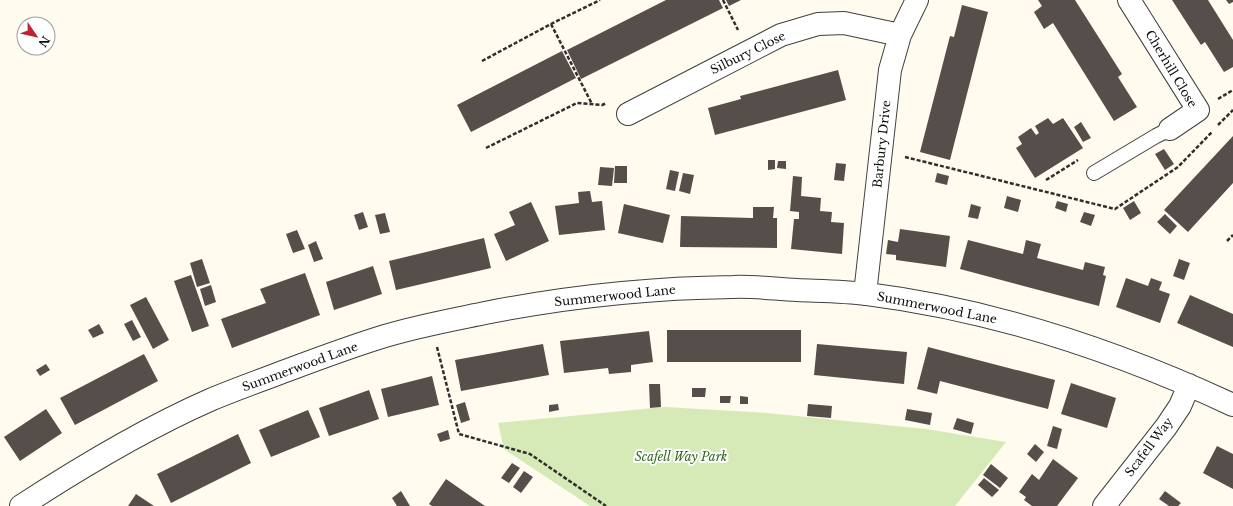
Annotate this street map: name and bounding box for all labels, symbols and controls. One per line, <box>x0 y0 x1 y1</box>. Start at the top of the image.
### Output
north arrow <box>16 16 56 56</box>
street label: Cherhill Close <box>1142 27 1201 110</box>
street label: Silbury Close <box>708 28 788 77</box>
text: N <box>35 33 53 50</box>
street label: Barbury Drive <box>869 99 894 189</box>
street label: Summerwood Lane <box>554 282 676 309</box>
street label: Summerwood Lane <box>876 289 998 327</box>
street label: Summerwood Lane <box>240 339 360 394</box>
street label: Scafell Way <box>1121 414 1176 479</box>
park label: Scafell Way Park <box>635 449 727 464</box>

